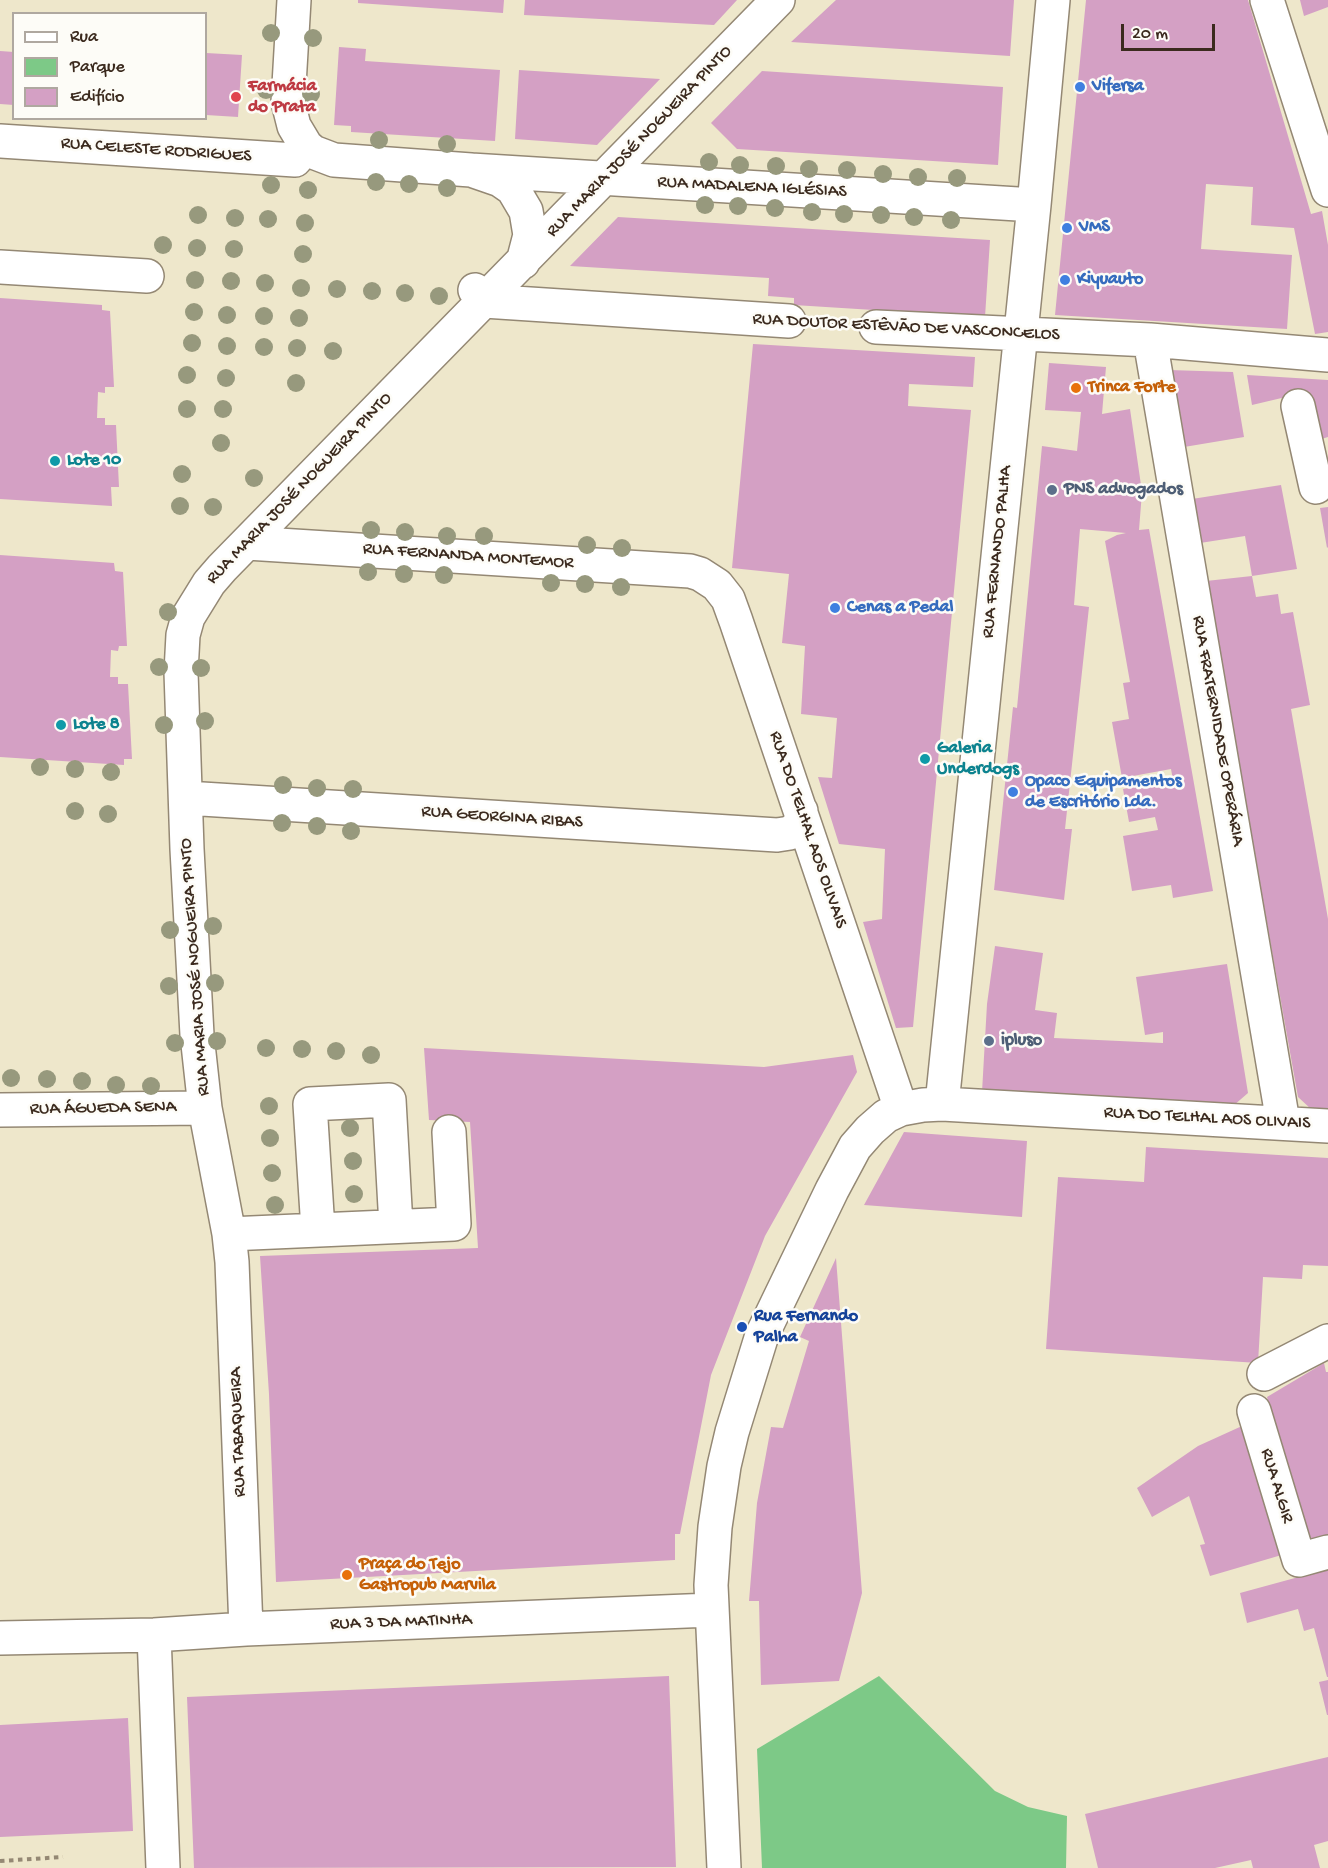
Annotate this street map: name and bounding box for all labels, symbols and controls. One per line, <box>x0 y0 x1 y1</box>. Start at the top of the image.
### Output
legend <box>12 12 207 120</box>
scale bar <box>1124 12 1218 50</box>
text: 20 m <box>1132 24 1168 45</box>
text: Rua <box>70 27 98 48</box>
street label: RUA MARIA JOSÉ NOGUEIRA PINTO <box>542 41 738 243</box>
text: Parque <box>70 57 125 78</box>
place label: Farmácia do Prata <box>248 76 316 118</box>
place label: Vifersa <box>1092 76 1144 98</box>
marker: Vifersa <box>1073 80 1087 94</box>
text: Edifício <box>70 87 124 108</box>
marker: Farmácia do Prata <box>229 90 243 104</box>
street label: RUA CELESTE RODRIGUES <box>60 134 252 168</box>
street label: RUA MADALENA IGLÉSIAS <box>657 172 847 204</box>
place label: VMS <box>1079 217 1110 239</box>
marker: VMS <box>1060 221 1074 235</box>
place label: Kiyuauto <box>1077 269 1143 291</box>
marker: Kiyuauto <box>1058 273 1072 287</box>
street label: RUA DOUTOR ESTÊVÃO DE VASCONCELOS <box>752 309 1060 347</box>
place label: Trinca Forte <box>1088 377 1176 399</box>
marker: Trinca Forte <box>1069 381 1083 395</box>
street label: RUA MARIA JOSÉ NOGUEIRA PINTO <box>202 388 398 590</box>
place label: Lote 10 <box>67 450 121 472</box>
marker: Lote 10 <box>48 454 62 468</box>
street label: RUA FERNANDO PALHA <box>978 465 1018 639</box>
place label: PNS advogados <box>1064 479 1183 501</box>
marker: PNS advogados <box>1045 483 1059 497</box>
street label: RUA FERNANDA MONTEMOR <box>362 539 574 575</box>
place label: Cenas a Pedal <box>847 597 953 619</box>
marker: Cenas a Pedal <box>828 601 842 615</box>
street label: RUA FRATERNIDADE OPERÁRIA <box>1186 614 1248 848</box>
place label: Lote 8 <box>73 714 120 736</box>
marker: Lote 8 <box>54 718 68 732</box>
street label: RUA DO TELHAL AOS OLIVAIS <box>763 729 851 931</box>
place label: Galeria Underdogs <box>937 738 1019 780</box>
marker: Galeria Underdogs <box>918 752 932 766</box>
place label: Opaco Equipamentos de Escritório Lda. <box>1025 771 1182 814</box>
marker: Opaco Equipamentos de Escritório Lda. <box>1006 785 1020 799</box>
street label: RUA GEORGINA RIBAS <box>421 802 583 834</box>
street label: RUA MARIA JOSÉ NOGUEIRA PINTO <box>176 837 216 1097</box>
place label: ipluso <box>1001 1030 1042 1052</box>
marker: ipluso <box>982 1034 996 1048</box>
street label: RUA ÁGUEDA SENA <box>29 1097 177 1121</box>
street label: RUA DO TELHAL AOS OLIVAIS <box>1103 1103 1311 1135</box>
place label: Rua Fernando Palha <box>754 1306 858 1348</box>
marker: Rua Fernando Palha <box>735 1320 749 1334</box>
street label: RUA TABAQUEIRA <box>226 1367 252 1497</box>
street label: RUA ALGIR <box>1254 1446 1298 1526</box>
place label: Praça do Tejo Gastropub Marvila <box>359 1554 496 1596</box>
marker: Praça do Tejo Gastropub Marvila <box>340 1568 354 1582</box>
street label: RUA 3 DA MATINHA <box>330 1610 472 1636</box>

